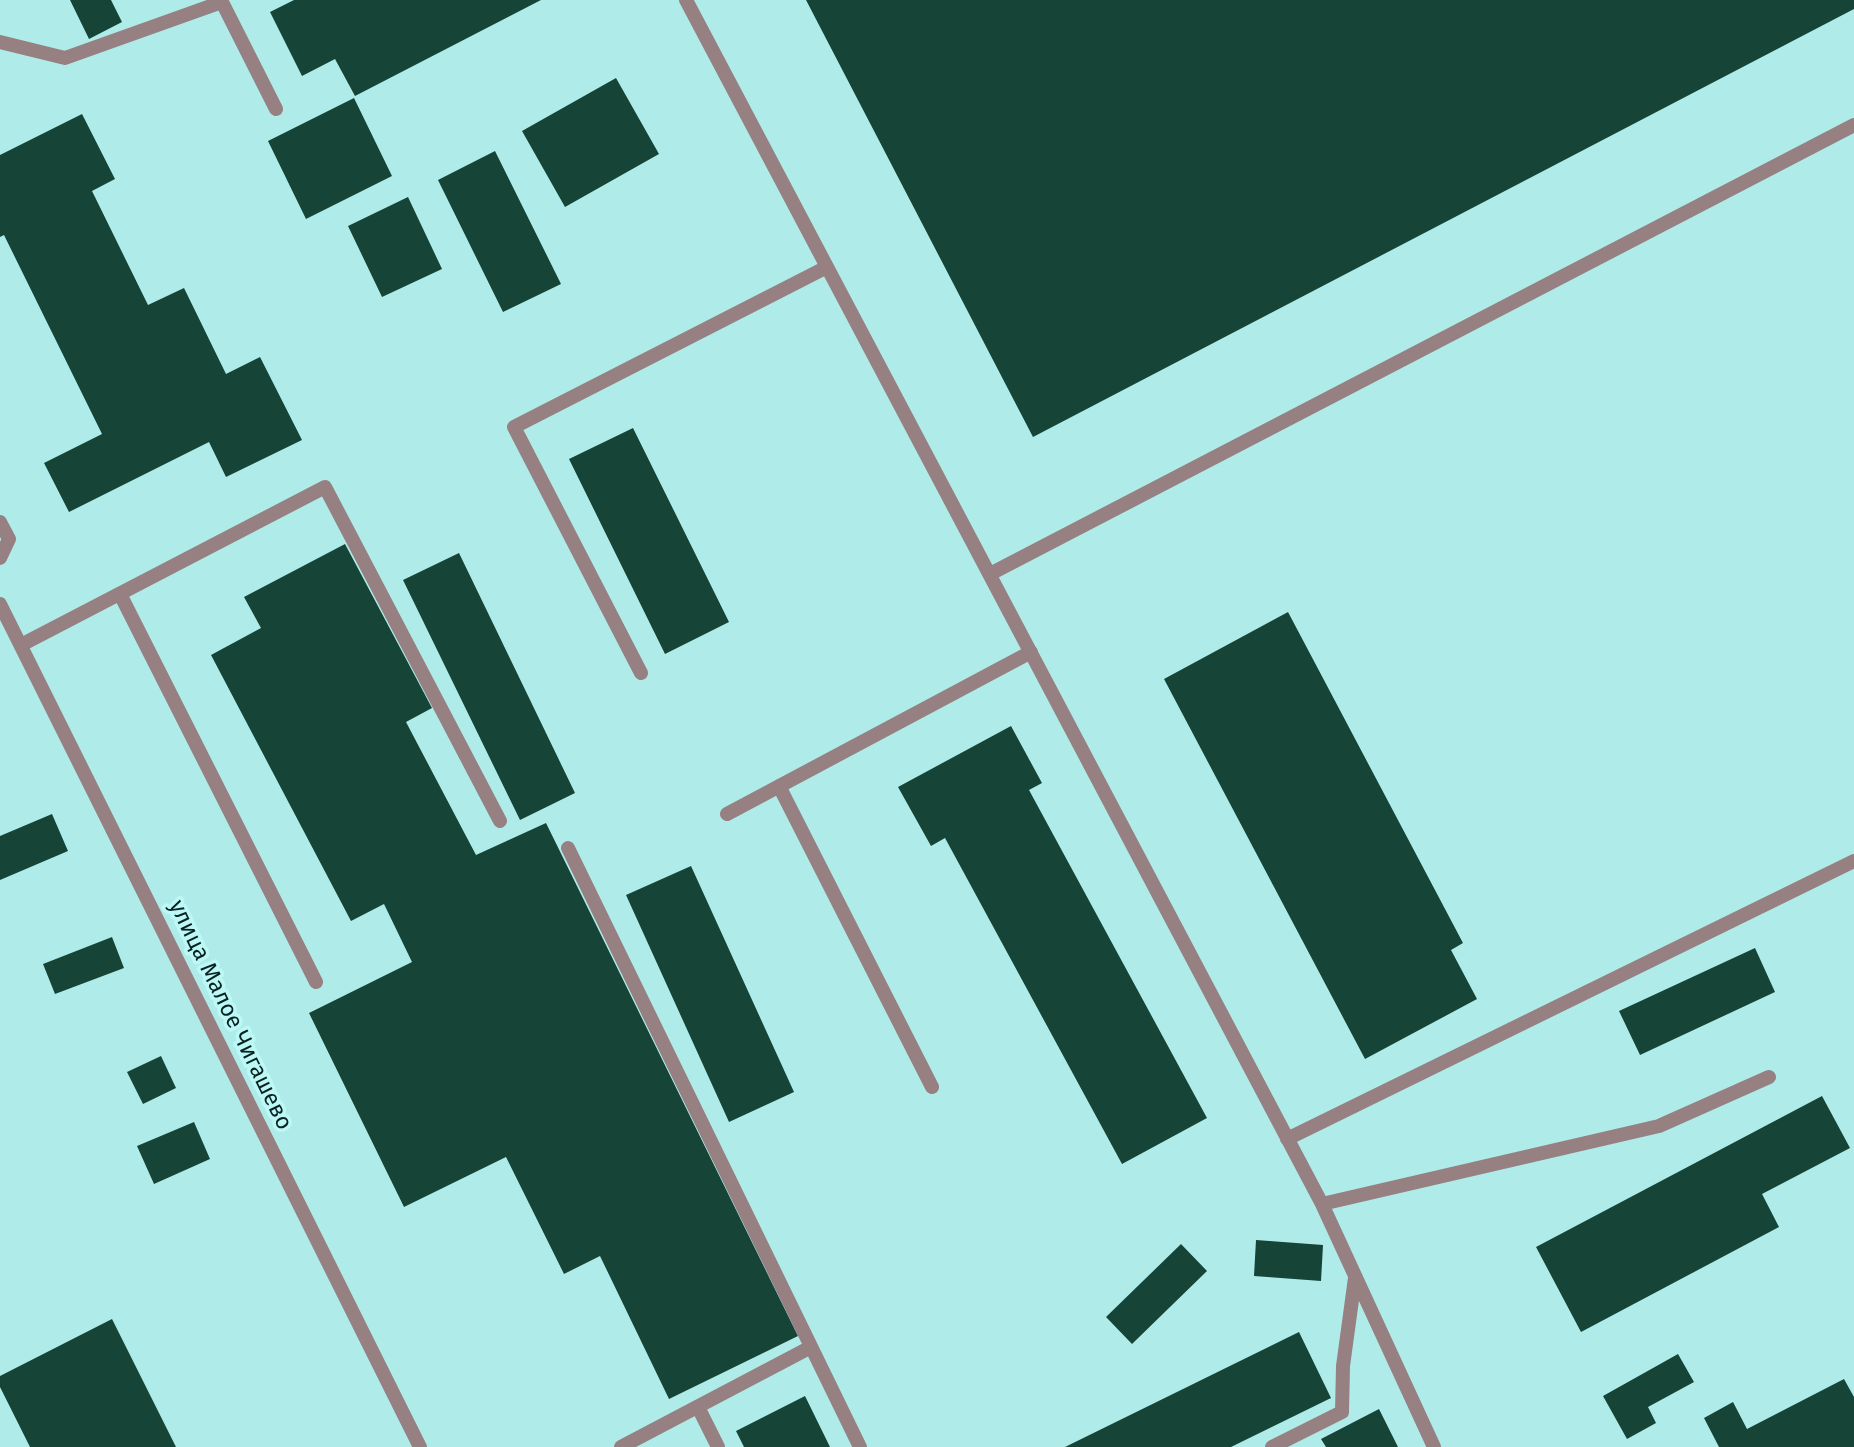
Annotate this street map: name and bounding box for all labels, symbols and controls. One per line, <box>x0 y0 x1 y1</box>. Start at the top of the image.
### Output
street label: улица Малое Чигашево <box>162 896 298 1134</box>

